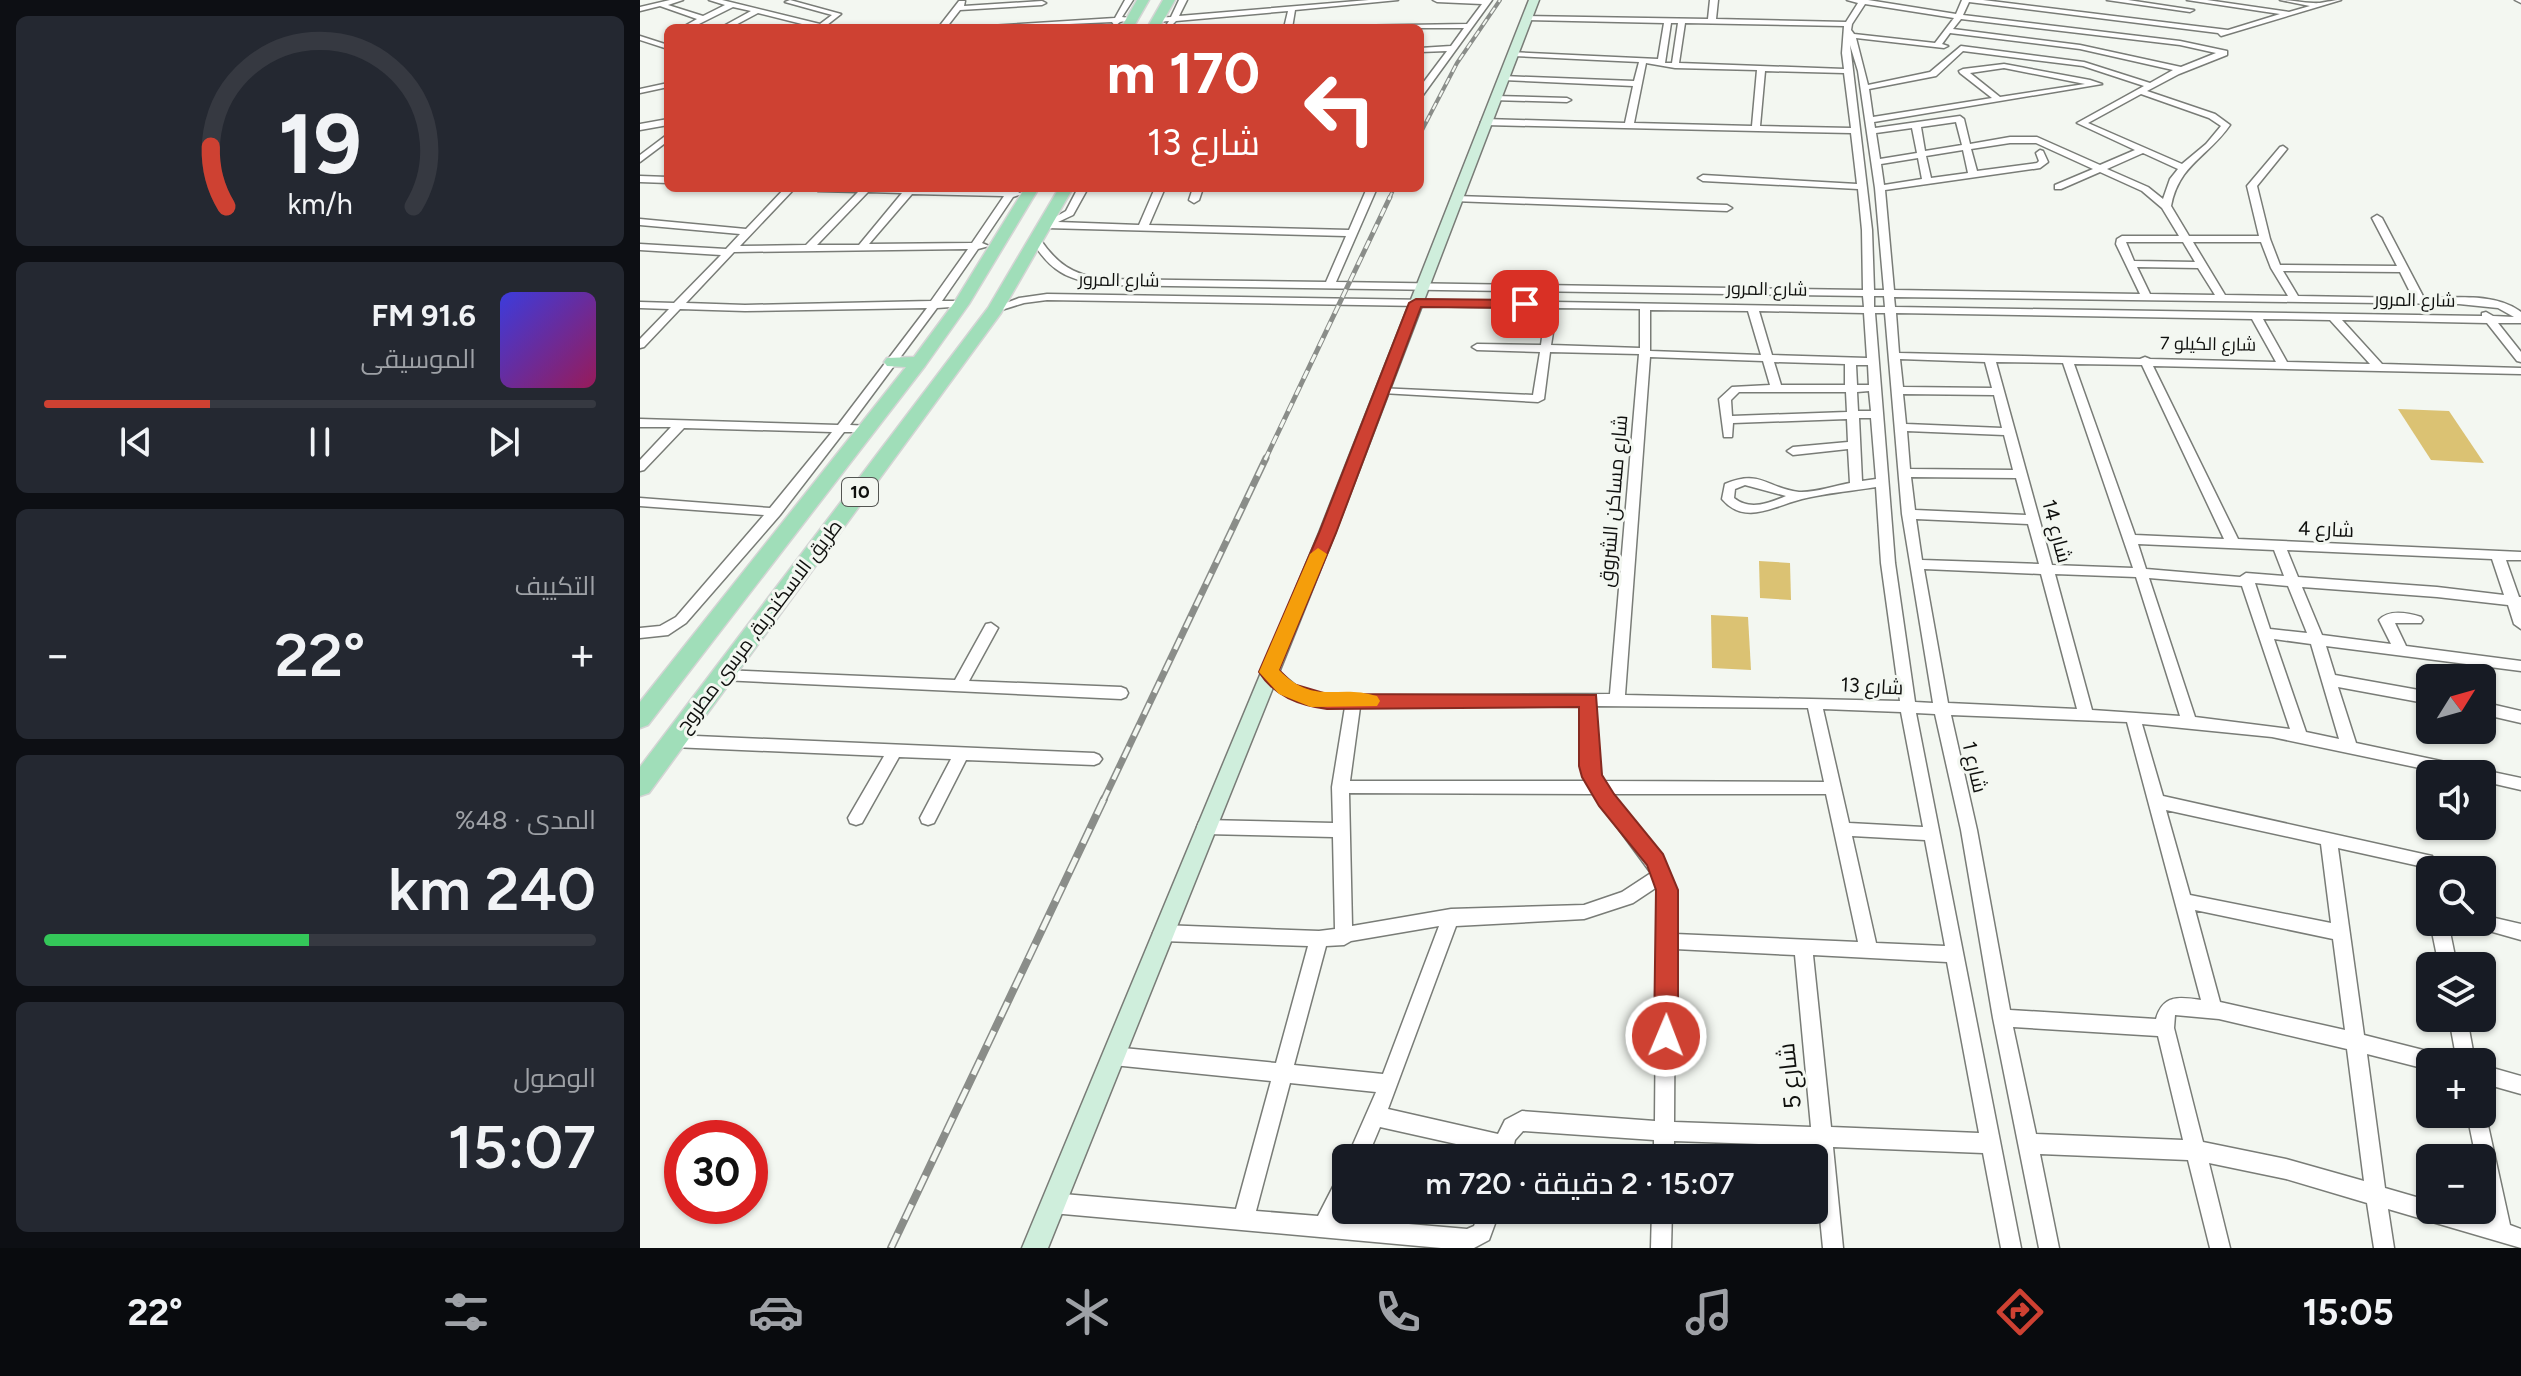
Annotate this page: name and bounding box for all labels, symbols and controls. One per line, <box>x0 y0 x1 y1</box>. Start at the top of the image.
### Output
text: 170 m <box>1107 40 1260 107</box>
icon: left <box>1288 56 1392 160</box>
text: 19 <box>278 94 362 194</box>
text: شارع 13 <box>1147 121 1260 164</box>
text: km/h <box>287 187 353 221</box>
street label: شارع المرور <box>1077 268 1160 293</box>
pin <box>1491 270 1559 338</box>
street label: شارع المرور <box>1725 277 1808 302</box>
icon: arrive <box>1503 282 1547 326</box>
street label: شارع المرور <box>2373 288 2456 313</box>
text: 91.6 FM <box>372 297 476 334</box>
street label: شارع الكيلو 7 <box>2160 332 2256 357</box>
text: الموسيقى <box>361 343 476 375</box>
street label: شارع مساكن الشروق <box>1594 414 1634 588</box>
icon: previous <box>114 420 158 464</box>
icon: pause <box>298 420 342 464</box>
icon: next <box>482 420 526 464</box>
road number: 10 <box>842 478 878 506</box>
street label: شارع 14 <box>2035 497 2077 566</box>
street label: طريق الاسكندرية, مرسى مطروح <box>671 515 849 739</box>
street label: شارع 4 <box>2297 516 2354 544</box>
text: التكييف <box>514 570 596 602</box>
text: 22° <box>275 619 365 691</box>
text: − <box>44 628 71 681</box>
text: + <box>569 628 596 681</box>
north arrow <box>2416 664 2496 744</box>
map controls <box>2416 664 2496 1224</box>
street label: شارع 13 <box>1840 672 1904 702</box>
street label: شارع 1 <box>1956 739 1993 795</box>
button: sound <box>2416 760 2496 840</box>
text: المدى · 48% <box>455 804 596 836</box>
text: 240 km <box>388 853 596 925</box>
button: search <box>2416 856 2496 936</box>
button: layers <box>2416 952 2496 1032</box>
position arrow <box>1624 994 1708 1078</box>
street label: شارع 5 <box>1771 1041 1809 1110</box>
button: + <box>2416 1048 2496 1128</box>
text: الوصول <box>513 1062 596 1094</box>
text: 15:07 <box>448 1111 596 1183</box>
speed limit sign: 30 <box>664 1120 768 1224</box>
button: − <box>2416 1144 2496 1224</box>
text: 15:07 · 2 دقيقة · 720 m <box>1426 1165 1734 1202</box>
icon: filters <box>438 1284 494 1340</box>
icon: car <box>748 1284 804 1340</box>
icon: climate <box>1059 1284 1115 1340</box>
icon: phone <box>1370 1284 1426 1340</box>
icon: music <box>1681 1284 1737 1340</box>
icon: directions <box>1992 1284 2048 1340</box>
text: 22° <box>127 1291 183 1334</box>
text: 15:05 <box>2302 1291 2394 1334</box>

